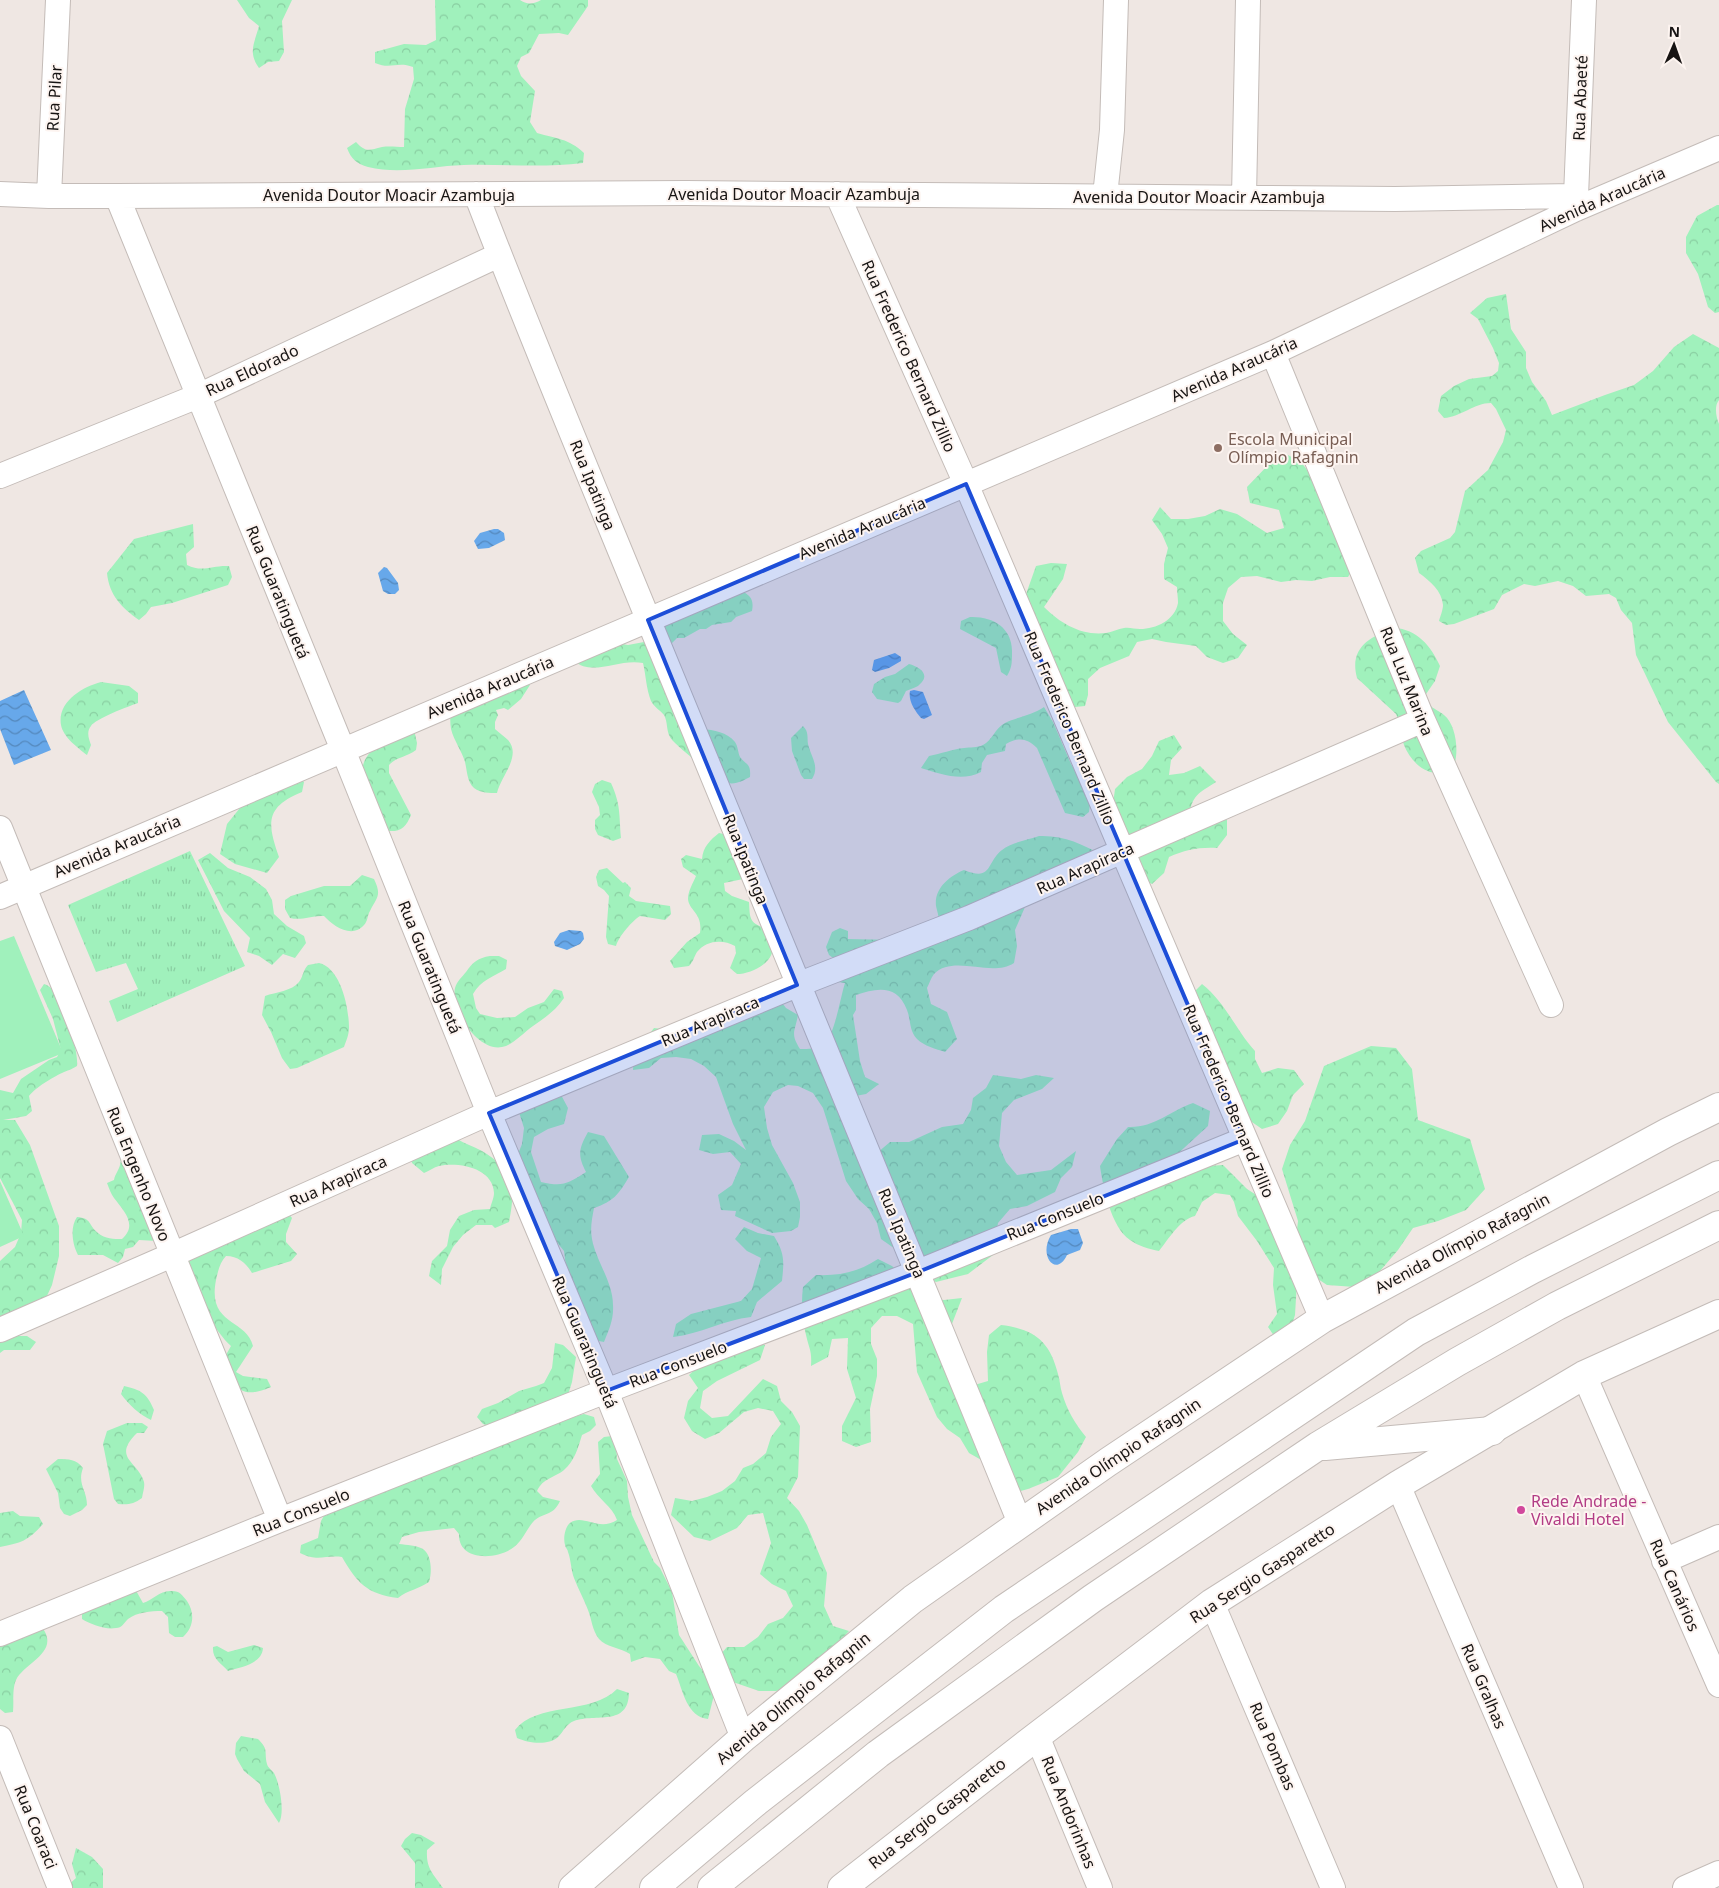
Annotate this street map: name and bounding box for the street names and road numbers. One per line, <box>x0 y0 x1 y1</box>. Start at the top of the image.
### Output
street label: Rua Abaeté <box>1568 55 1592 141</box>
street label: Rua Pilar <box>41 64 67 132</box>
street label: Avenida Araucária <box>1535 161 1669 237</box>
street label: Avenida Doutor Moacir Azambuja <box>668 183 920 205</box>
street label: Avenida Doutor Moacir Azambuja <box>263 184 515 206</box>
street label: Avenida Doutor Moacir Azambuja <box>1073 186 1325 208</box>
street label: Rua Frederico Bernard Zillio <box>857 256 961 456</box>
street label: Avenida Araucária <box>1167 331 1301 407</box>
street label: Rua Eldorado <box>202 339 302 401</box>
street label: Rua Ipatinga <box>565 436 621 534</box>
street label: Avenida Araucária <box>795 491 929 565</box>
street label: Rua Guaratinguetá <box>241 522 315 662</box>
street label: Rua Luz Marina <box>1375 623 1439 739</box>
street label: Rua Frederico Bernard Zillio <box>1019 628 1121 828</box>
street label: Avenida Araucária <box>423 650 557 724</box>
street label: Avenida Araucária <box>50 809 184 883</box>
street label: Rua Ipatinga <box>718 810 774 908</box>
street label: Rua Arapiraca <box>1033 837 1137 899</box>
street label: Rua Guaratinguetá <box>393 897 467 1037</box>
street label: Rua Arapiraca <box>658 990 762 1052</box>
street label: Rua Frederico Bernard Zillio <box>1178 1001 1280 1201</box>
street label: Rua Engenho Novo <box>102 1103 176 1245</box>
street label: Rua Arapiraca <box>286 1150 390 1212</box>
street label: Rua Ipatinga <box>873 1185 931 1281</box>
street label: Rua Consuelo <box>1003 1186 1107 1246</box>
street label: Avenida Olímpio Rafagnin <box>1371 1188 1553 1298</box>
street label: Rua Guaratinguetá <box>547 1272 623 1412</box>
street label: Rua Consuelo <box>626 1335 730 1393</box>
street label: Avenida Olímpio Rafagnin <box>1031 1392 1205 1520</box>
street label: Rua Consuelo <box>249 1482 353 1542</box>
street label: Rua Sergio Gasparetto <box>1185 1518 1339 1628</box>
street label: Rua Canários <box>1645 1535 1705 1635</box>
street label: Avenida Olímpio Rafagnin <box>711 1627 875 1769</box>
street label: Rua Gralhas <box>1456 1640 1512 1732</box>
street label: Rua Pombas <box>1245 1699 1301 1793</box>
street label: Rua Sergio Gasparetto <box>864 1752 1010 1874</box>
street label: Rua Andorinhas <box>1036 1752 1102 1872</box>
street label: Rua Coaraci <box>9 1782 63 1872</box>

